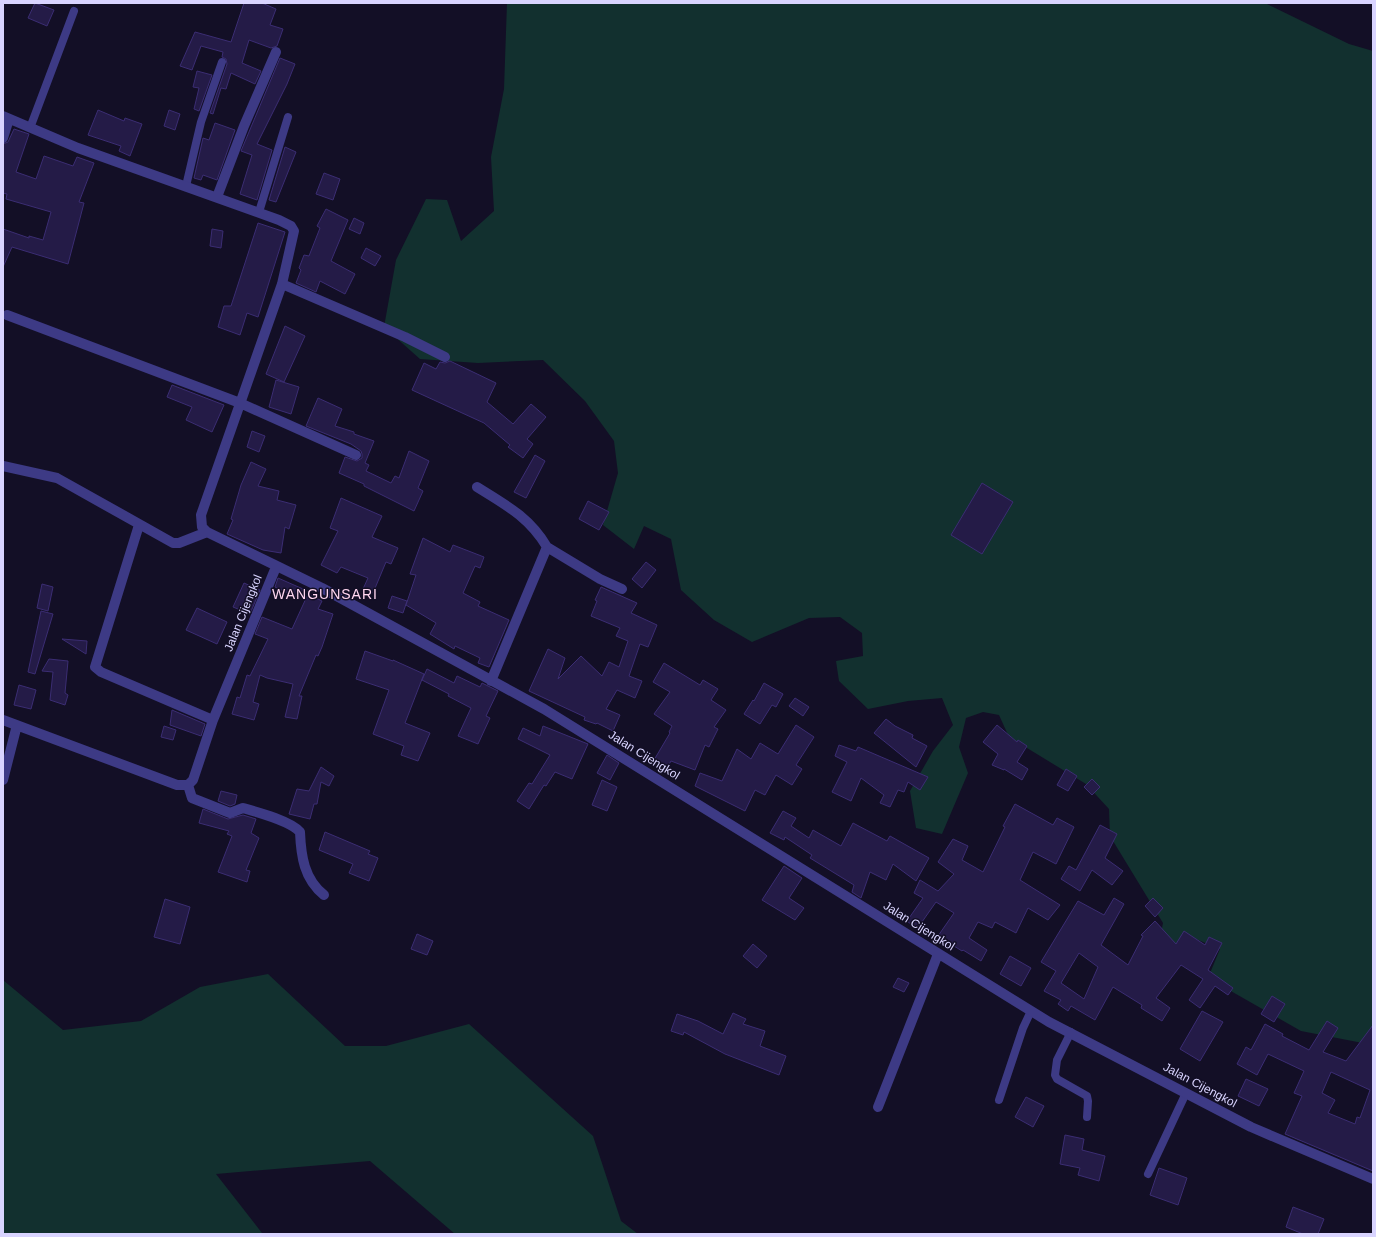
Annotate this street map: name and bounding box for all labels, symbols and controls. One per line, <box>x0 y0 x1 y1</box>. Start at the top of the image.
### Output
street label: Jalan Cijengkol <box>221 573 265 653</box>
district label: WANGUNSARI <box>272 586 378 602</box>
street label: Jalan Cijengkol <box>606 727 682 783</box>
street label: Jalan Cijengkol <box>881 898 957 954</box>
street label: Jalan Cijengkol <box>1161 1060 1239 1110</box>

